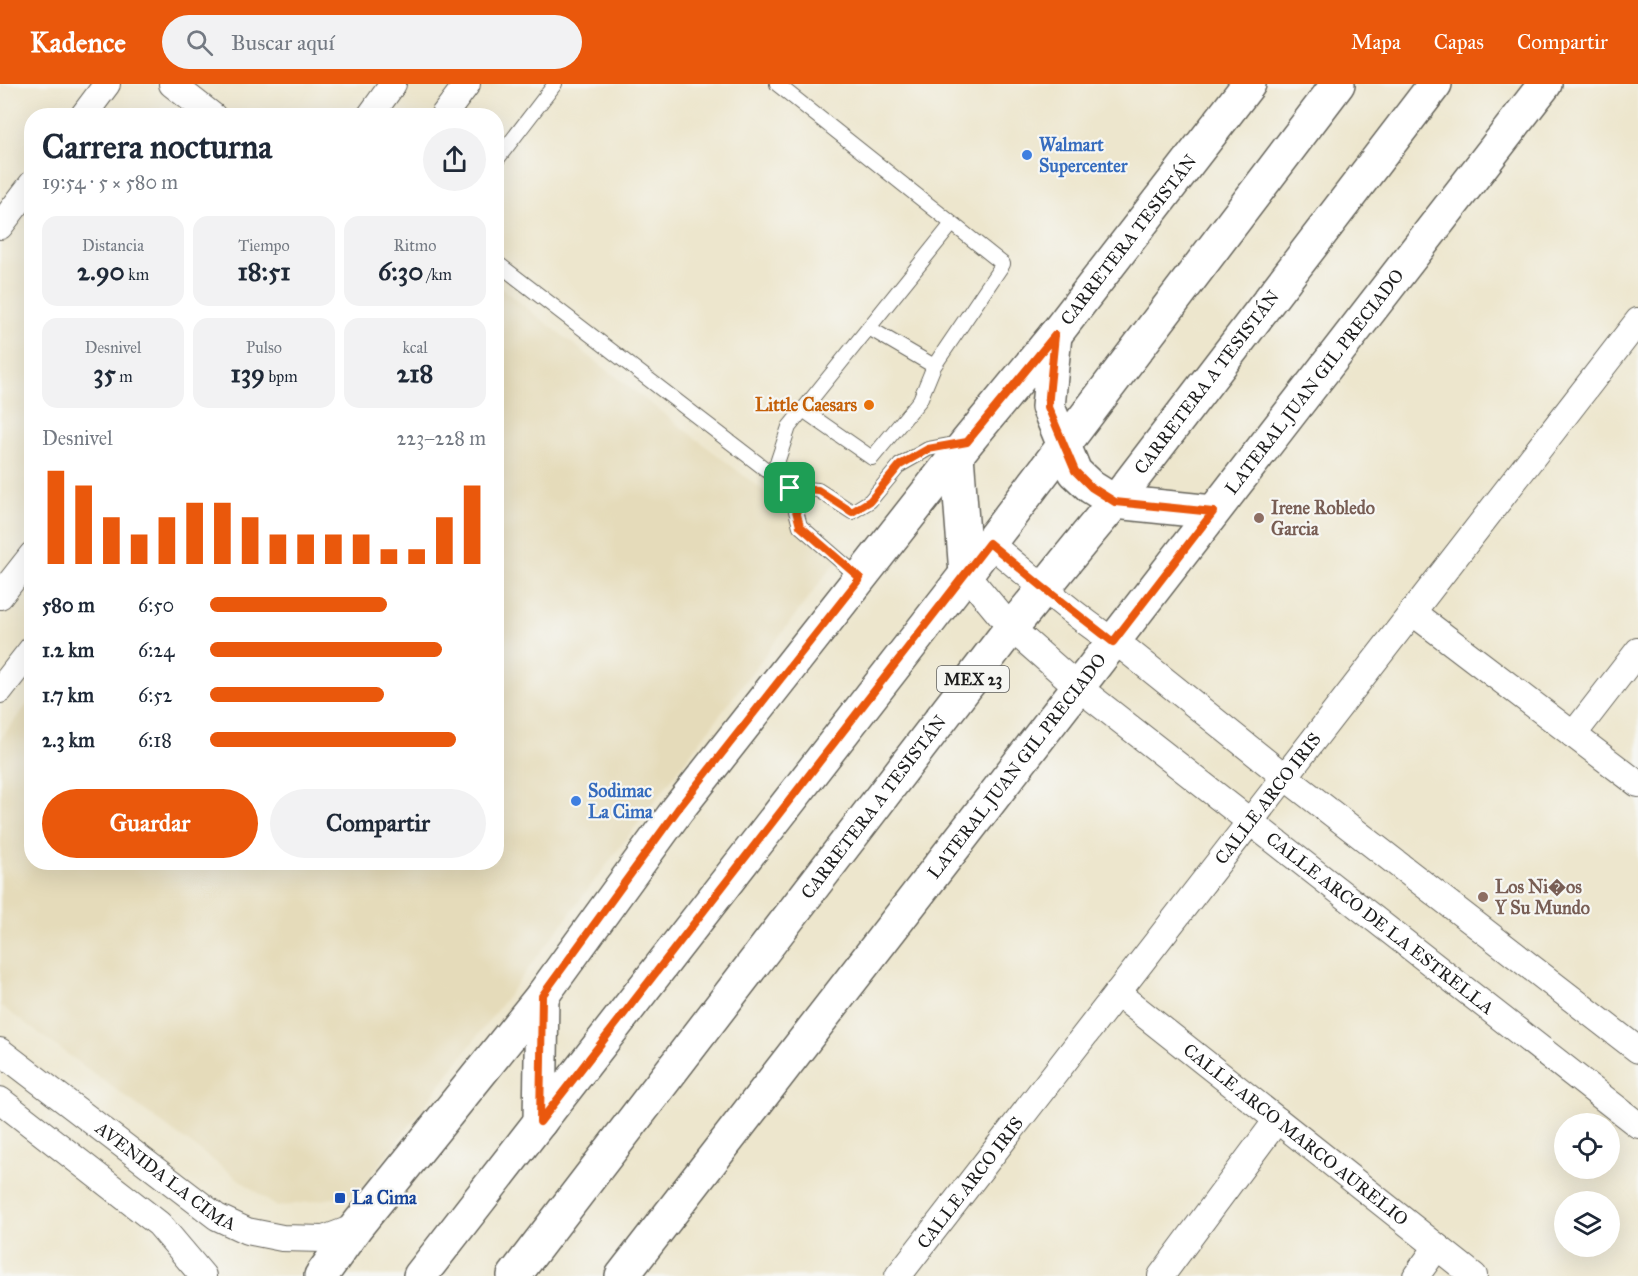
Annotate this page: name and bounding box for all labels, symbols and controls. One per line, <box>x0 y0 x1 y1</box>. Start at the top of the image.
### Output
search box <box>162 15 582 69</box>
text: Kadence <box>30 25 126 60</box>
icon: search <box>183 26 216 59</box>
text: Buscar aquí <box>231 29 334 56</box>
text: Mapa <box>1351 29 1401 55</box>
text: Capas <box>1434 29 1484 55</box>
text: Compartir <box>1517 29 1608 55</box>
text: Carrera nocturna <box>42 127 272 167</box>
button: share <box>423 128 486 191</box>
place label: Walmart Supercenter <box>1039 134 1129 178</box>
marker: Walmart Supercenter <box>1020 148 1034 162</box>
street label: CARRETERA TESISTÁN <box>1056 150 1201 329</box>
text: 19:54 · 5 × 580 m <box>42 170 178 194</box>
text: Distancia <box>82 236 144 255</box>
text: Tiempo <box>238 236 290 255</box>
text: Ritmo <box>394 236 436 255</box>
text: 2.90 <box>77 255 125 287</box>
text: 18:51 <box>237 255 291 287</box>
text: 6:30 <box>378 255 423 287</box>
text: km <box>125 265 149 284</box>
text: /km <box>423 265 452 284</box>
street label: LATERAL JUAN GIL PRECIADO <box>1220 265 1409 499</box>
street label: CARRETERA A TESISTÁN <box>1129 286 1284 478</box>
text: Desnivel <box>85 338 141 357</box>
text: Pulso <box>246 338 282 357</box>
text: kcal <box>402 338 428 357</box>
text: 35 <box>93 357 116 389</box>
text: 139 <box>230 357 265 389</box>
text: 218 <box>397 357 433 389</box>
text: m <box>116 367 133 386</box>
text: bpm <box>265 367 298 386</box>
place label: Little Caesars <box>755 394 857 416</box>
marker: Little Caesars <box>862 398 876 412</box>
text: Desnivel <box>42 426 113 450</box>
text: 223–228 m <box>396 426 486 450</box>
pin <box>764 462 815 513</box>
icon: arrive <box>773 471 806 504</box>
place label: Irene Robledo Garcia <box>1271 497 1375 540</box>
marker: Irene Robledo Garcia <box>1252 511 1266 525</box>
text: 580 m <box>42 593 95 617</box>
text: 6:50 <box>138 593 174 617</box>
text: 1.2 km <box>42 638 94 662</box>
text: 6:24 <box>138 638 174 662</box>
street label: LATERAL JUAN GIL PRECIADO <box>923 649 1111 883</box>
road number: MEX 23 <box>937 666 1009 692</box>
text: 1.7 km <box>42 683 94 707</box>
text: 6:52 <box>138 683 172 707</box>
street label: CARRETERA A TESISTÁN <box>796 711 951 903</box>
text: 2.3 km <box>42 728 95 752</box>
text: 6:18 <box>138 728 172 752</box>
street label: CALLE ARCO IRIS <box>1210 728 1326 869</box>
place label: Sodimac La Cima <box>588 780 653 823</box>
button: Guardar <box>42 789 258 858</box>
button: Compartir <box>270 789 486 858</box>
marker: Sodimac La Cima <box>569 794 583 808</box>
street label: CALLE ARCO DE LA ESTRELLA <box>1262 827 1498 1019</box>
place label: Los Ni�os Y Su Mundo <box>1494 876 1590 919</box>
marker: Los Ni�os Y Su Mundo <box>1476 890 1490 904</box>
street label: CALLE ARCO MARCO AURELIO <box>1179 1039 1413 1230</box>
street label: CALLE ARCO IRIS <box>912 1112 1028 1253</box>
map controls <box>1554 1113 1620 1257</box>
button: locate <box>1554 1113 1620 1179</box>
street label: AVENIDA LA CIMA <box>90 1116 239 1235</box>
place label: La Cima <box>352 1187 417 1209</box>
marker: La Cima <box>333 1191 347 1205</box>
button: layers <box>1554 1191 1620 1257</box>

